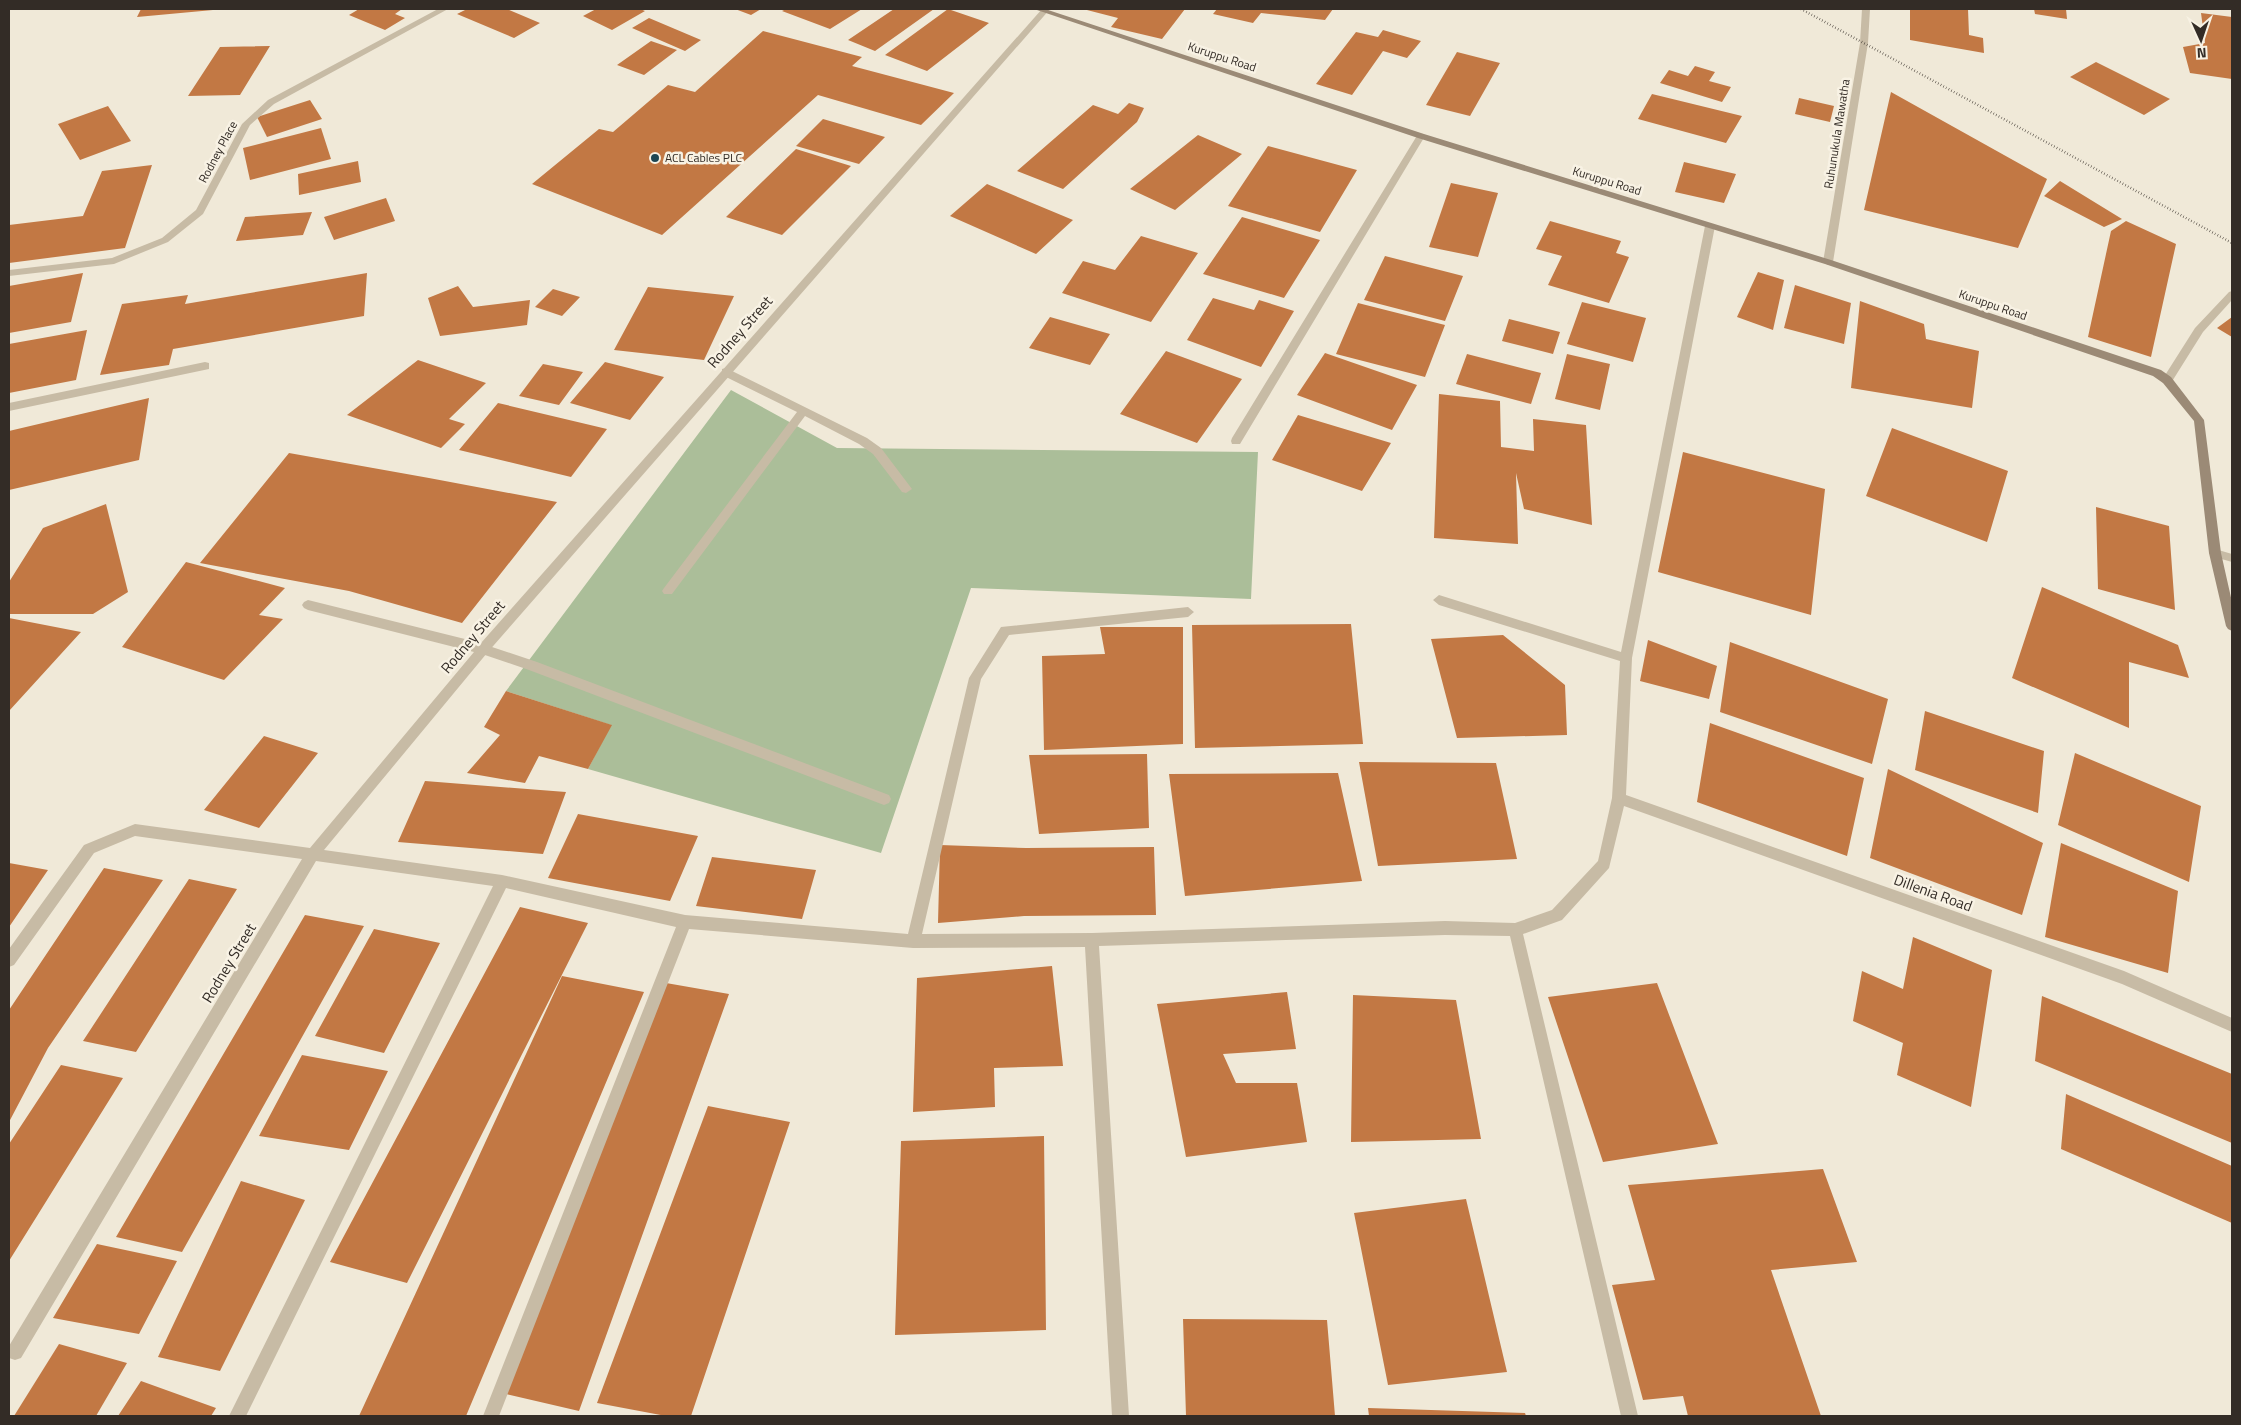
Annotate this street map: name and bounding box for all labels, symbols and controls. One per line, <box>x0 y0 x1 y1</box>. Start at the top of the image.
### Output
north arrow <box>2176 15 2226 65</box>
street label: Kuruppu Road <box>1185 36 1259 77</box>
text: N <box>2196 43 2207 64</box>
street label: Ruhunukula Mawatha <box>1818 78 1855 190</box>
street label: Rodney Place <box>193 117 242 186</box>
place label: ACL Cables PLC <box>665 148 743 167</box>
marker: ACL Cables PLC <box>649 152 661 164</box>
street label: Kuruppu Road <box>1570 161 1644 200</box>
street label: Kuruppu Road <box>1956 284 2030 325</box>
street label: Rodney Street <box>702 290 778 373</box>
street label: Rodney Street <box>435 594 511 678</box>
street label: Dillenia Road <box>1891 868 1976 917</box>
street label: Rodney Street <box>196 918 262 1007</box>

